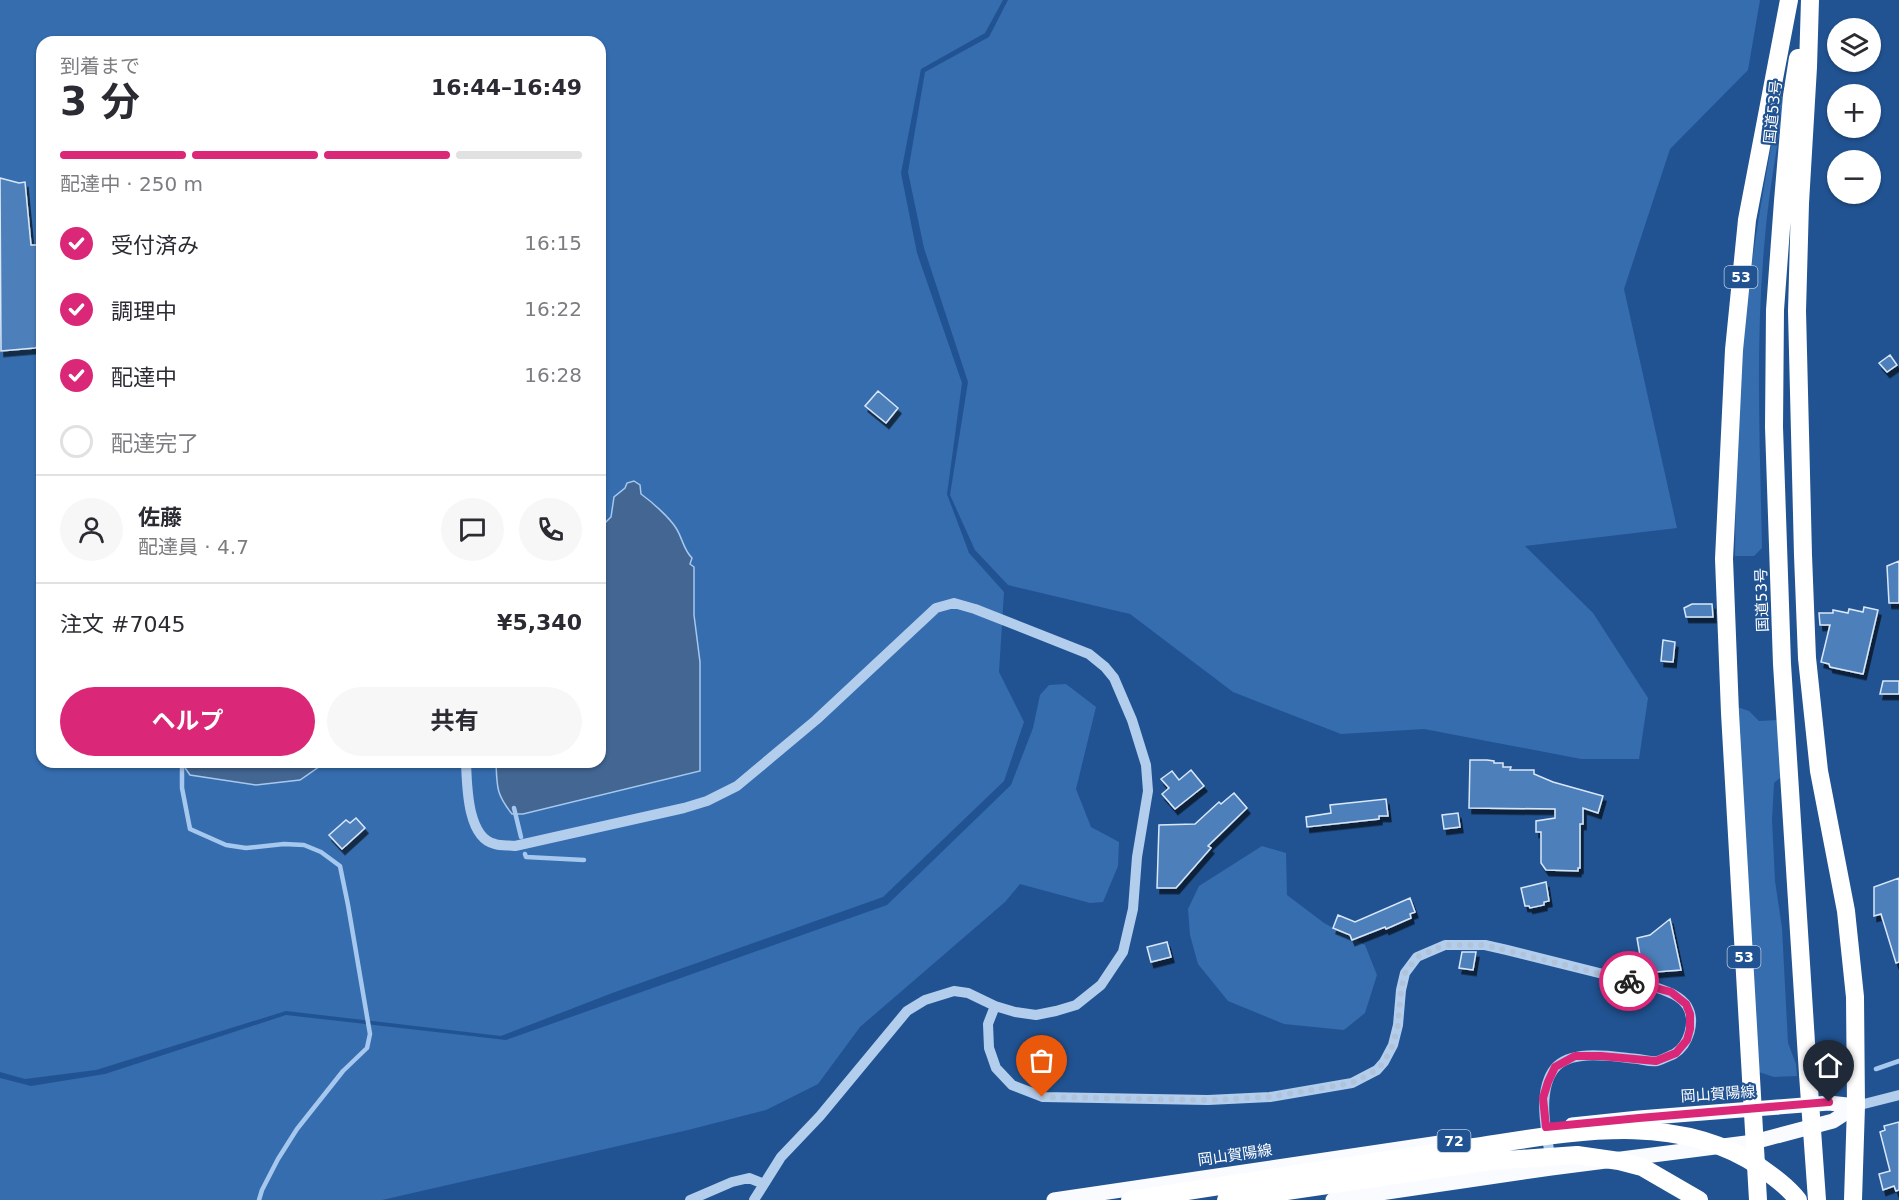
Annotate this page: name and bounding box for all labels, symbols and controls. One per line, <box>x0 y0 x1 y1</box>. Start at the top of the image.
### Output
map controls <box>1827 18 1881 204</box>
button: layers <box>1827 18 1881 72</box>
text: 到着まで <box>60 54 140 78</box>
text: 16:44–16:49 <box>431 75 582 100</box>
text: 3 分 <box>60 79 140 124</box>
street label: 国道53号 <box>1761 79 1785 145</box>
button: + <box>1827 84 1881 138</box>
button: − <box>1827 150 1881 204</box>
text: 配達中 · 250 m <box>60 172 203 196</box>
icon: check <box>60 227 93 260</box>
text: 16:15 <box>524 231 582 255</box>
text: 受付済み <box>111 233 199 258</box>
road number: 53 <box>1724 266 1758 288</box>
icon: check <box>60 293 93 326</box>
text: 16:22 <box>524 297 582 321</box>
text: 調理中 <box>111 299 177 324</box>
icon: check <box>60 359 93 392</box>
text: 16:28 <box>524 363 582 387</box>
text: 配達中 <box>111 365 177 390</box>
text: 配達完了 <box>111 431 199 456</box>
button: person <box>60 498 123 561</box>
button: chat <box>441 498 504 561</box>
button: phone <box>519 498 582 561</box>
text: 佐藤 <box>138 505 182 530</box>
text: 配達員 · 4.7 <box>138 535 249 559</box>
street label: 国道53号 <box>1752 568 1772 632</box>
text: ¥5,340 <box>497 610 582 635</box>
text: 注文 #7045 <box>60 612 185 637</box>
button: ヘルプ <box>60 687 315 756</box>
button: 共有 <box>327 687 582 756</box>
road number: 53 <box>1728 946 1760 968</box>
courier <box>1599 951 1659 1011</box>
icon: bike <box>1613 965 1646 998</box>
pin <box>1016 1035 1067 1097</box>
pin <box>1803 1040 1854 1102</box>
icon: bag <box>1025 1044 1058 1077</box>
icon: home <box>1812 1049 1845 1082</box>
street label: 岡山賀陽線 <box>1680 1082 1756 1106</box>
road number: 72 <box>1438 1130 1470 1152</box>
street label: 岡山賀陽線 <box>1197 1141 1273 1169</box>

